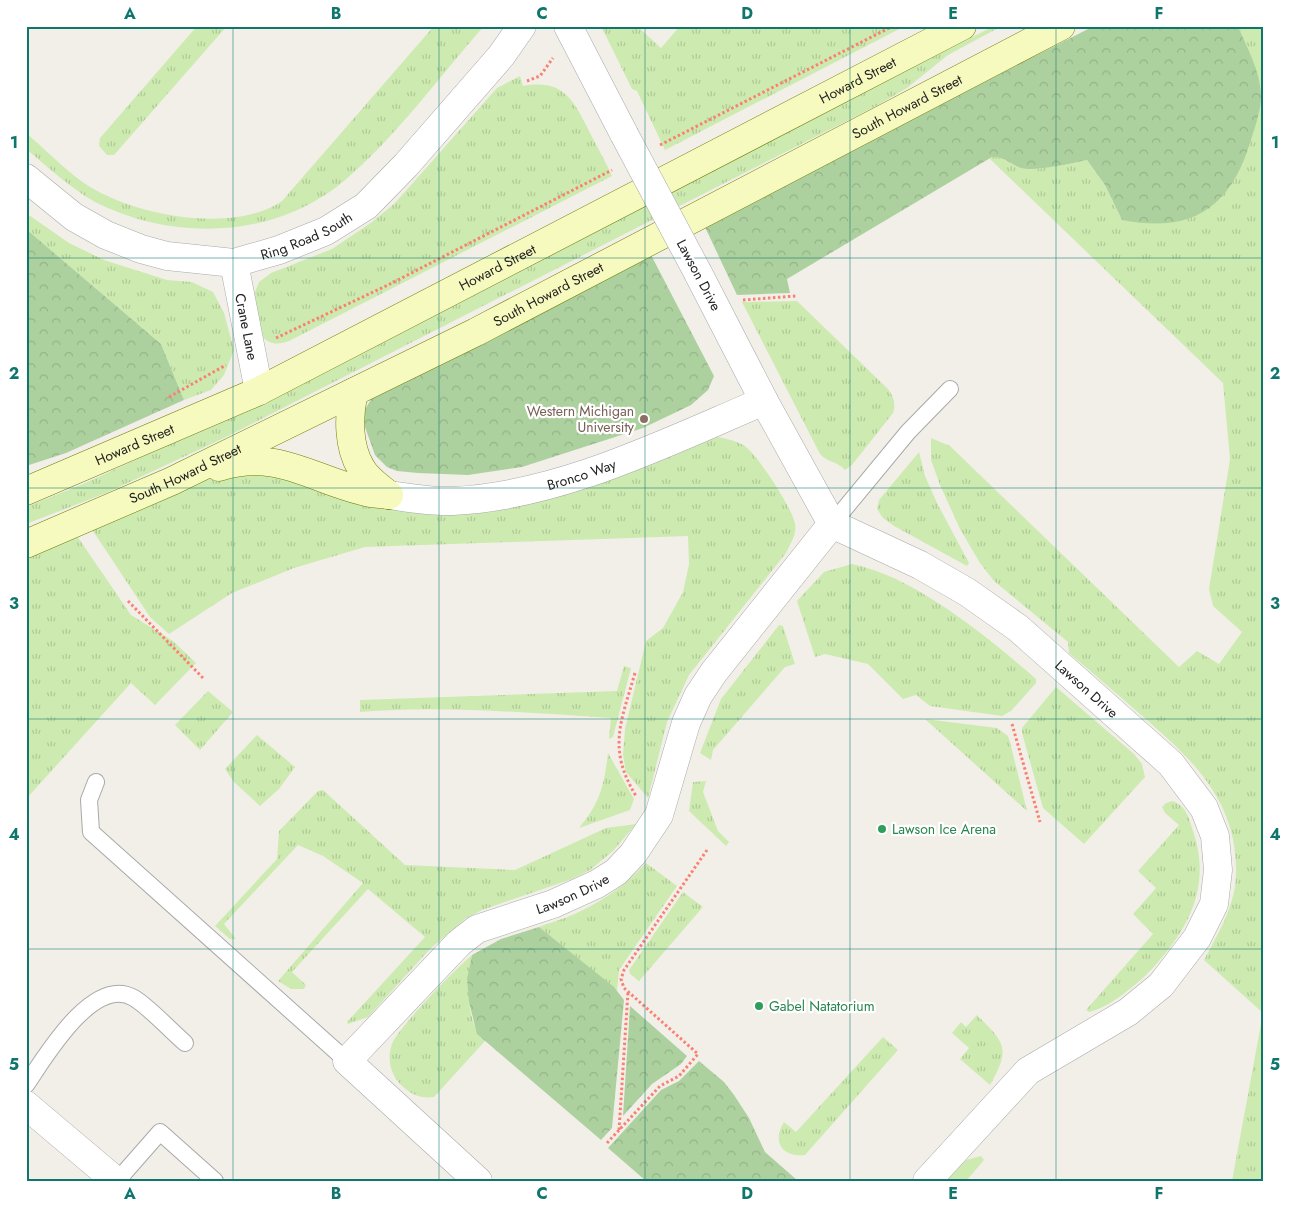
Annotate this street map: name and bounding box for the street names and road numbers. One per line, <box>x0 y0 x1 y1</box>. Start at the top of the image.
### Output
street label: Howard Street <box>816 52 900 108</box>
street label: South Howard Street <box>848 69 966 144</box>
street label: Ring Road South <box>258 207 356 265</box>
street label: Lawson Drive <box>672 236 726 314</box>
street label: Howard Street <box>455 239 540 296</box>
street label: South Howard Street <box>490 257 607 331</box>
street label: Crane Lane <box>230 292 263 362</box>
street label: Howard Street <box>92 418 178 470</box>
street label: South Howard Street <box>126 438 245 508</box>
street label: Bronco Way <box>545 454 620 495</box>
street label: Lawson Drive <box>1051 655 1123 723</box>
street label: Lawson Drive <box>533 869 613 919</box>

